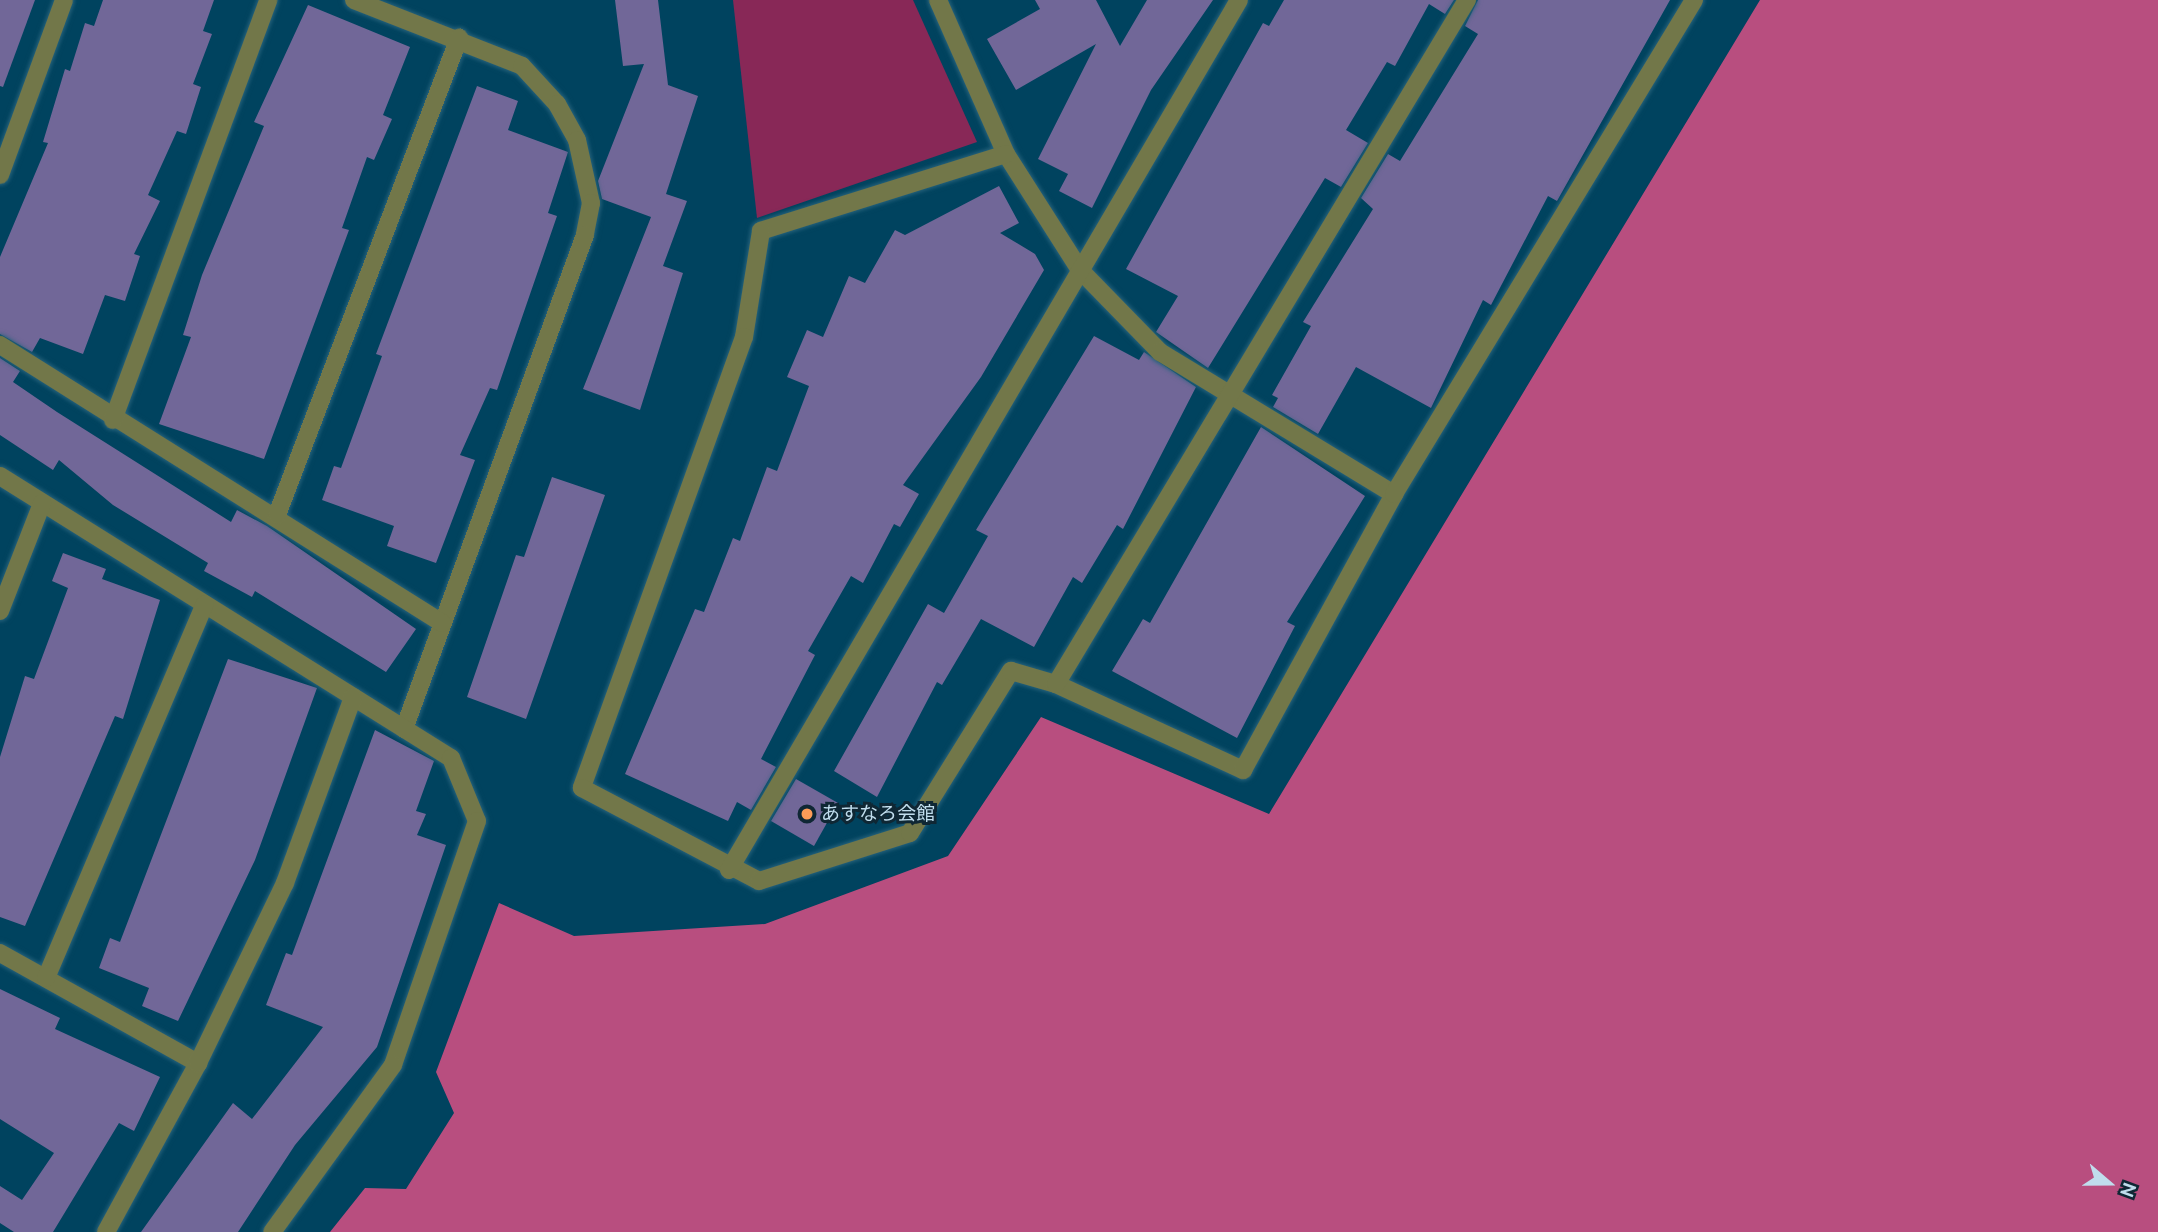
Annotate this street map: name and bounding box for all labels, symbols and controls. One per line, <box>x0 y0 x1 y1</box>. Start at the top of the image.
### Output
place label: あすなろ会館 <box>821 803 935 825</box>
marker: あすなろ会館 <box>799 806 815 822</box>
north arrow <box>2074 1148 2144 1218</box>
text: N <box>2116 1180 2141 1201</box>

